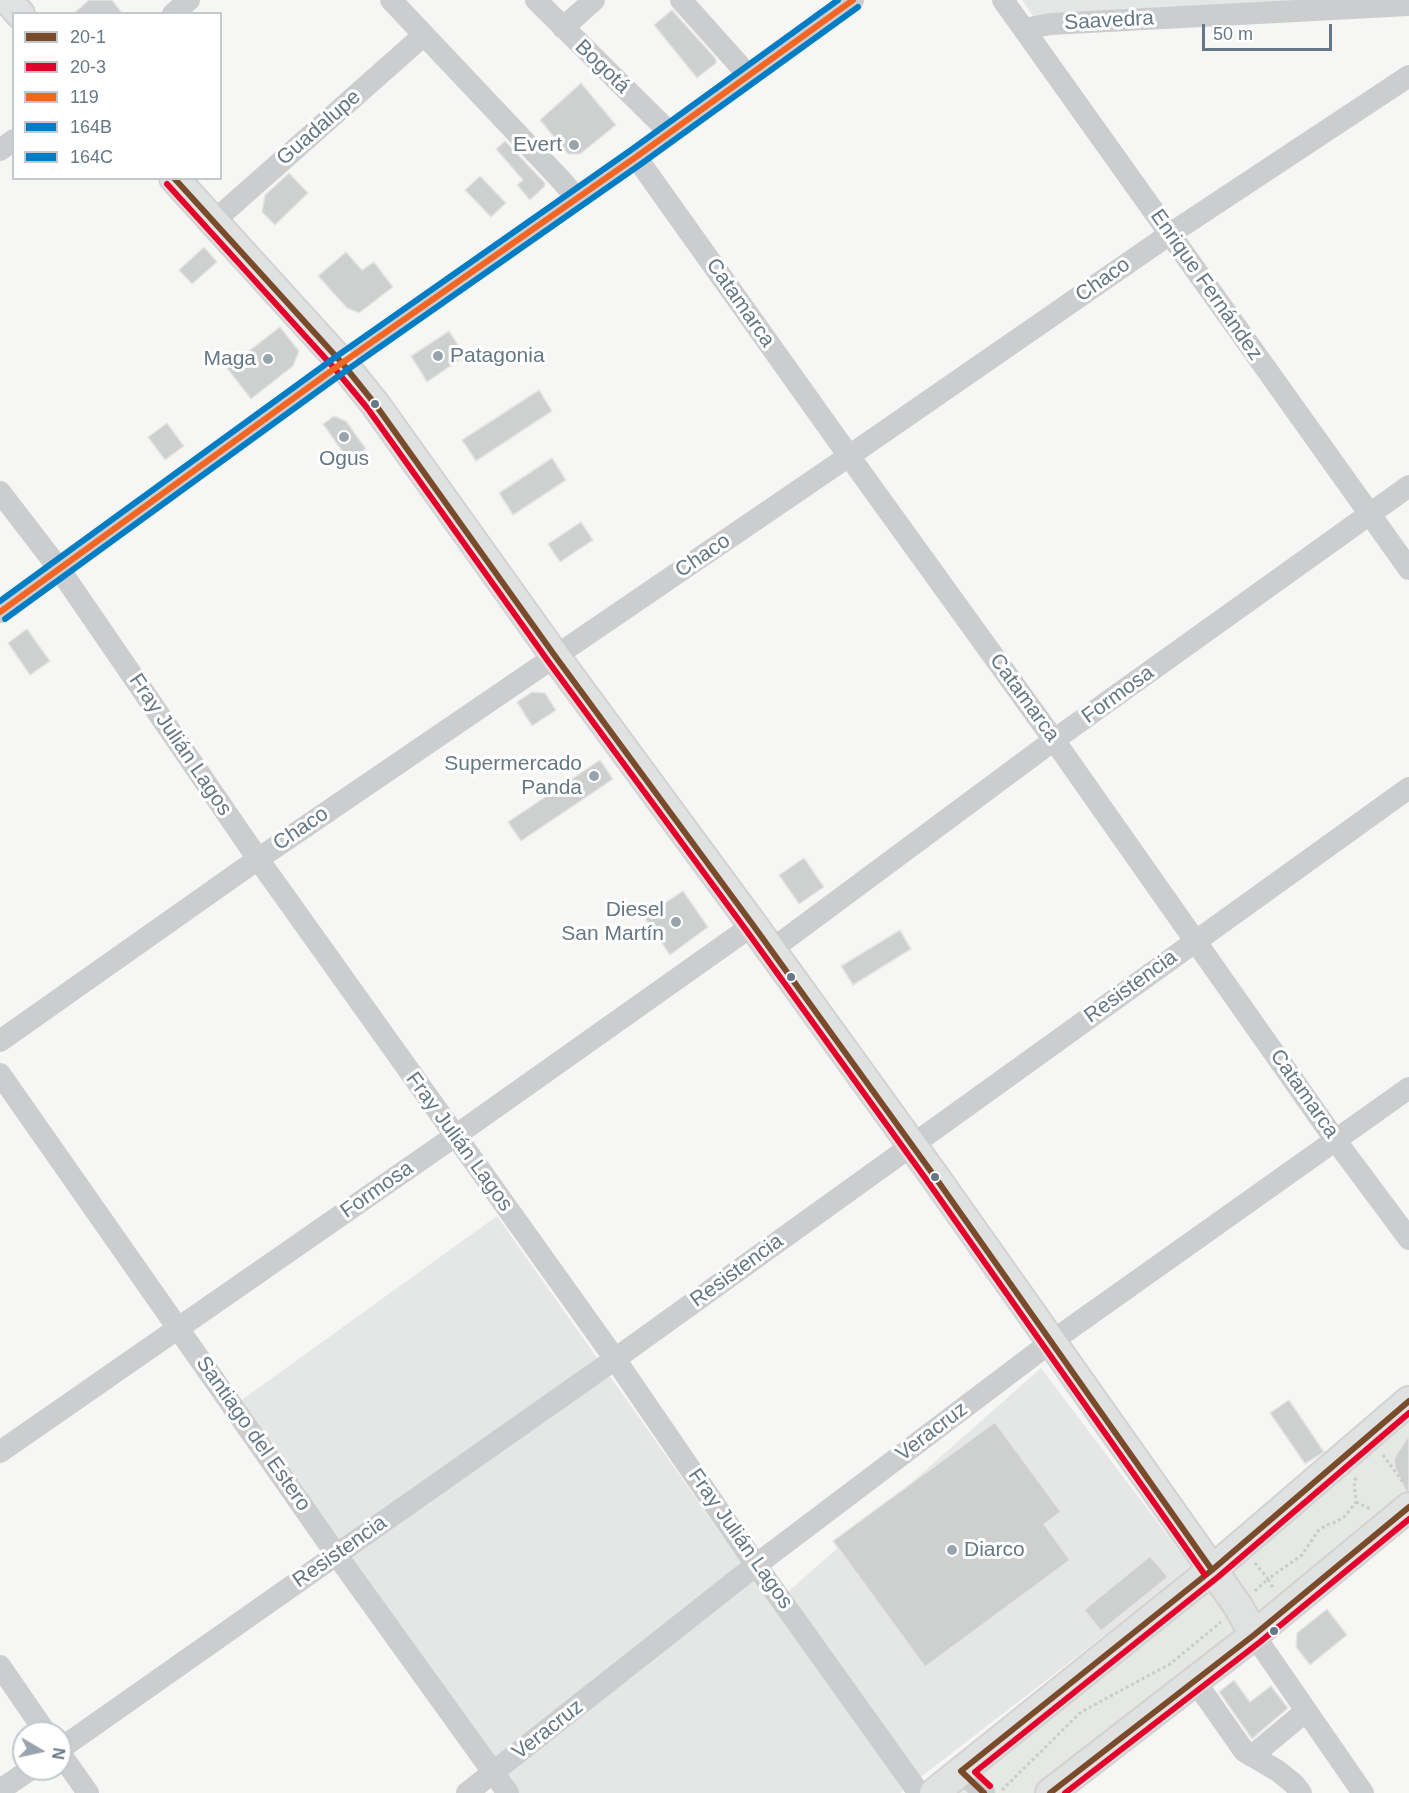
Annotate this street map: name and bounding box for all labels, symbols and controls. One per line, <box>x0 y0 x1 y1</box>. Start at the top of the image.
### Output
street label: Saavedra <box>1063 6 1155 36</box>
legend <box>12 12 222 180</box>
scale bar <box>1205 12 1336 50</box>
text: 50 m <box>1213 24 1253 44</box>
text: 20-1 <box>70 27 106 47</box>
street label: Bogotá <box>569 35 635 99</box>
text: 20-3 <box>70 57 106 77</box>
street label: Guadalupe <box>272 85 366 171</box>
text: 119 <box>70 87 99 107</box>
text: 164B <box>70 117 112 137</box>
place label: Evert <box>513 132 562 158</box>
marker: Evert <box>567 138 581 152</box>
text: 164C <box>70 147 113 167</box>
street label: Enrique Fernández <box>1144 205 1268 365</box>
street label: Chaco <box>1071 252 1135 308</box>
street label: Catamarca <box>700 254 780 352</box>
place label: Patagonia <box>450 343 545 369</box>
place label: Maga <box>203 346 256 372</box>
marker: Patagonia <box>431 349 445 363</box>
marker: Maga <box>261 352 275 366</box>
unlabelled marker <box>369 398 381 410</box>
marker: Ogus <box>337 430 351 444</box>
place label: Ogus <box>319 446 369 472</box>
street label: Chaco <box>671 529 735 583</box>
street label: Catamarca <box>984 649 1064 747</box>
street label: Formosa <box>1077 660 1159 730</box>
street label: Fray Julián Lagos <box>123 669 237 821</box>
place label: Supermercado Panda <box>444 751 582 801</box>
marker: Supermercado Panda <box>587 769 601 783</box>
street label: Chaco <box>269 802 333 856</box>
place label: Diesel San Martín <box>561 897 664 947</box>
marker: Diesel San Martín <box>669 915 683 929</box>
street label: Resistencia <box>1080 945 1182 1029</box>
unlabelled marker <box>785 971 797 983</box>
street label: Catamarca <box>1264 1045 1344 1143</box>
street label: Fray Julián Lagos <box>400 1068 518 1216</box>
street label: Formosa <box>336 1156 418 1224</box>
unlabelled marker <box>929 1171 941 1183</box>
street label: Resistencia <box>686 1229 788 1313</box>
street label: Santiago del Estero <box>190 1352 316 1516</box>
street label: Veracruz <box>891 1397 973 1467</box>
street label: Fray Julián Lagos <box>682 1464 798 1614</box>
street label: Resistencia <box>288 1511 392 1593</box>
place label: Diarco <box>964 1537 1025 1563</box>
marker: Diarco <box>945 1543 959 1557</box>
unlabelled marker <box>1268 1625 1280 1637</box>
street label: Veracruz <box>508 1695 588 1765</box>
north arrow <box>12 1721 72 1781</box>
text: N <box>49 1747 68 1761</box>

